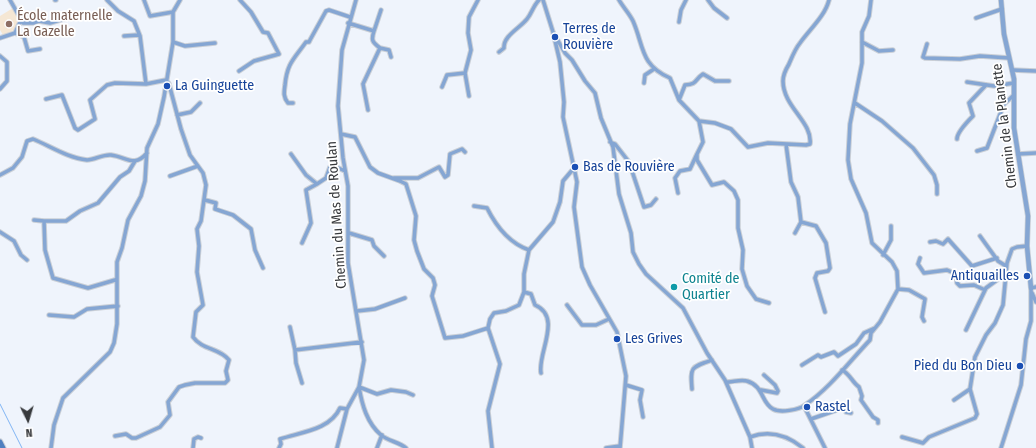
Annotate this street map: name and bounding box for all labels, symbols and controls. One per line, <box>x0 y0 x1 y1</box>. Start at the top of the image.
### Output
place label: École maternelle La Gazelle <box>17 8 113 40</box>
marker: École maternelle La Gazelle <box>4 19 14 29</box>
place label: Terres de Rouvière <box>563 21 616 54</box>
marker: Terres de Rouvière <box>550 32 560 42</box>
street label: Chemin de la Planette <box>989 63 1021 189</box>
place label: La Guinguette <box>175 78 254 94</box>
marker: La Guinguette <box>162 81 172 91</box>
street label: Chemin du Mas de Roulan <box>323 141 351 289</box>
place label: Bas de Rouvière <box>583 159 675 175</box>
marker: Bas de Rouvière <box>570 162 580 172</box>
place label: Antiquailles <box>951 268 1019 284</box>
place label: Comité de Quartier <box>682 271 739 304</box>
marker: Antiquailles <box>1022 271 1032 281</box>
marker: Comité de Quartier <box>669 282 679 292</box>
place label: Les Grives <box>625 331 683 347</box>
marker: Les Grives <box>612 334 622 344</box>
place label: Pied du Bon Dieu <box>914 358 1012 374</box>
marker: Pied du Bon Dieu <box>1015 361 1025 371</box>
place label: Rastel <box>815 399 850 415</box>
north arrow <box>8 400 48 440</box>
marker: Rastel <box>802 402 812 412</box>
text: N <box>25 426 33 439</box>

